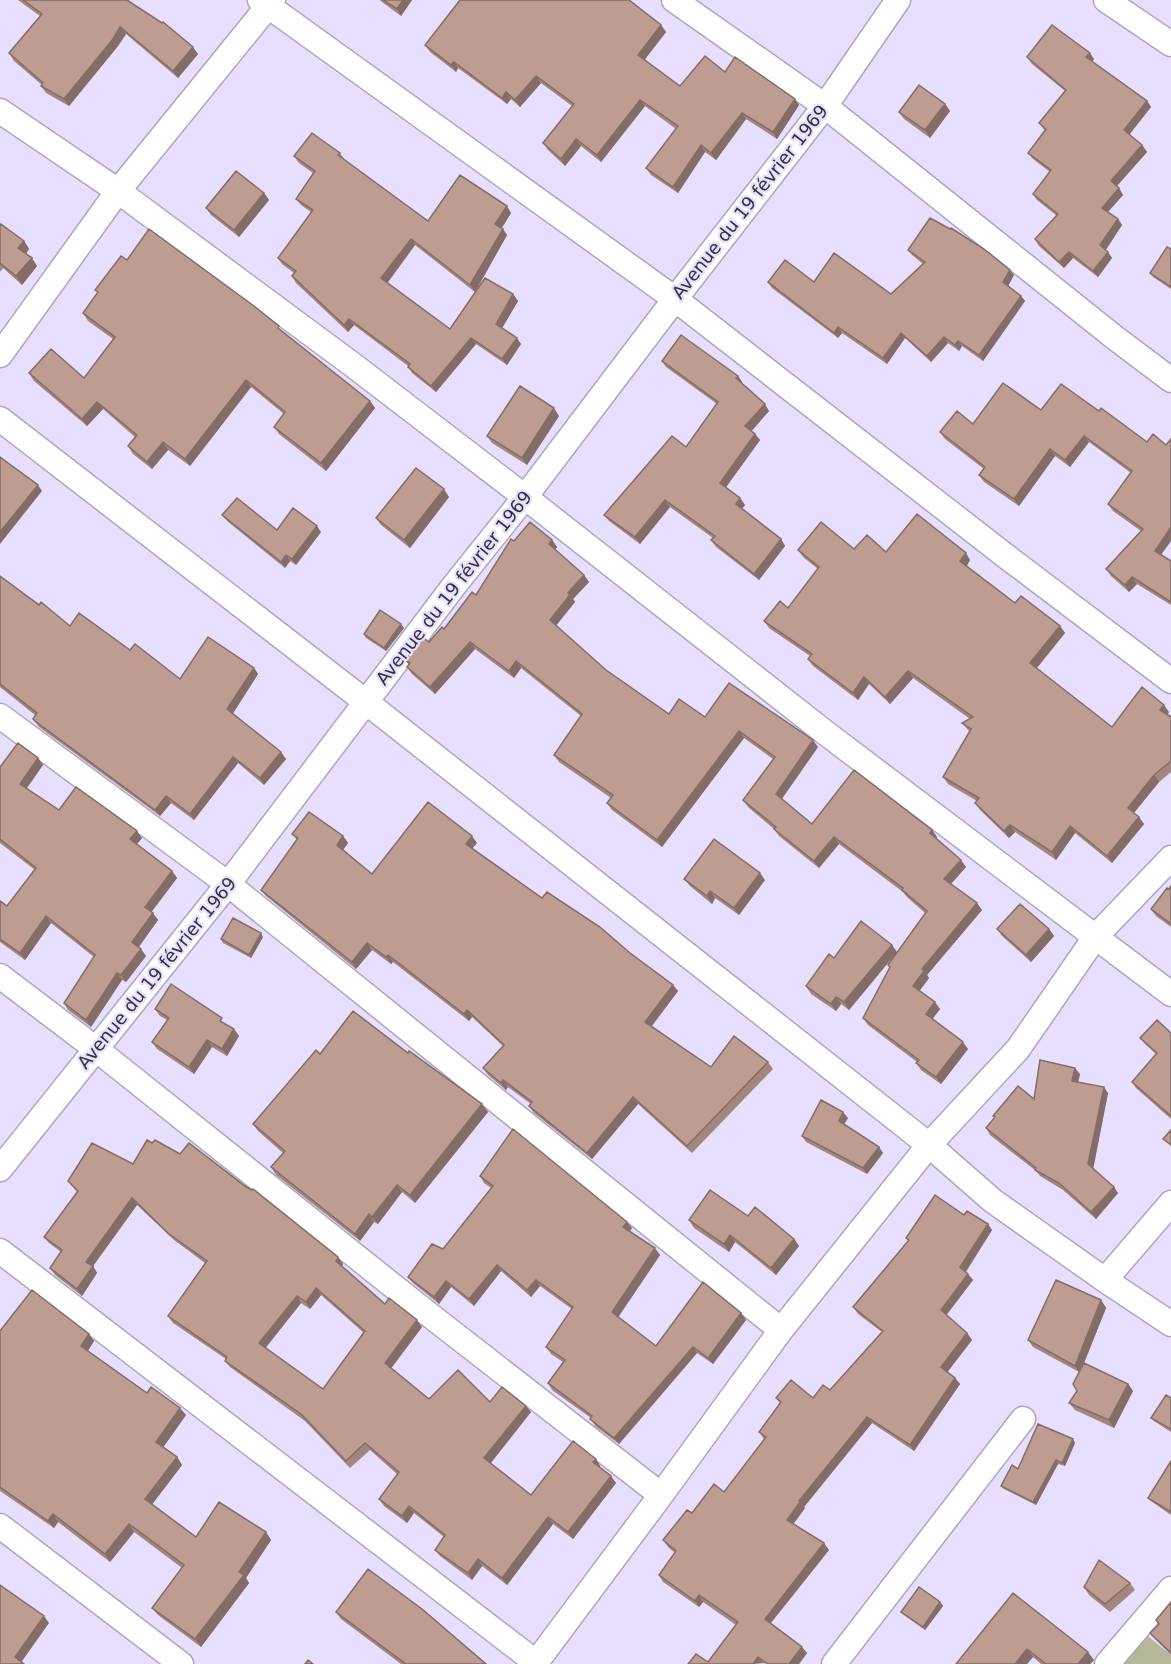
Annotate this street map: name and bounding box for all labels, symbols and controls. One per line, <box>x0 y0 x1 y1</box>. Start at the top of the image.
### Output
street label: Avenue du 19 février 1969 <box>667 101 832 303</box>
street label: Avenue du 19 février 1969 <box>371 487 536 689</box>
street label: Avenue du 19 février 1969 <box>73 873 240 1073</box>

